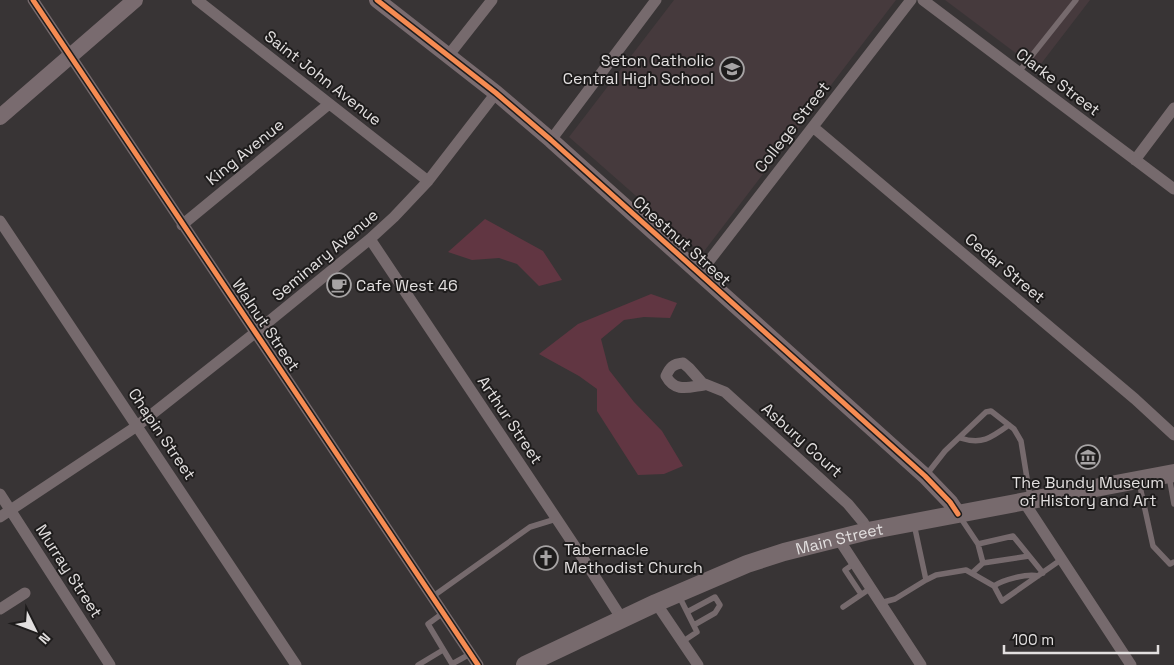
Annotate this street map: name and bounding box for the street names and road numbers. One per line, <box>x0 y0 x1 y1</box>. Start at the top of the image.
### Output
street label: Saint John Avenue <box>260 26 386 130</box>
street label: Clarke Street <box>1012 43 1104 121</box>
street label: College Street <box>750 77 834 177</box>
street label: King Avenue <box>202 114 288 190</box>
street label: Chestnut Street <box>629 191 735 291</box>
street label: Seminary Avenue <box>268 204 382 306</box>
street label: Cedar Street <box>961 228 1049 308</box>
street label: Walnut Street <box>227 275 305 375</box>
street label: Arthur Street <box>473 372 547 468</box>
street label: Chapin Street <box>124 384 200 484</box>
street label: Asbury Court <box>757 398 847 482</box>
street label: Main Street <box>793 518 885 559</box>
street label: Murray Street <box>31 520 107 622</box>

